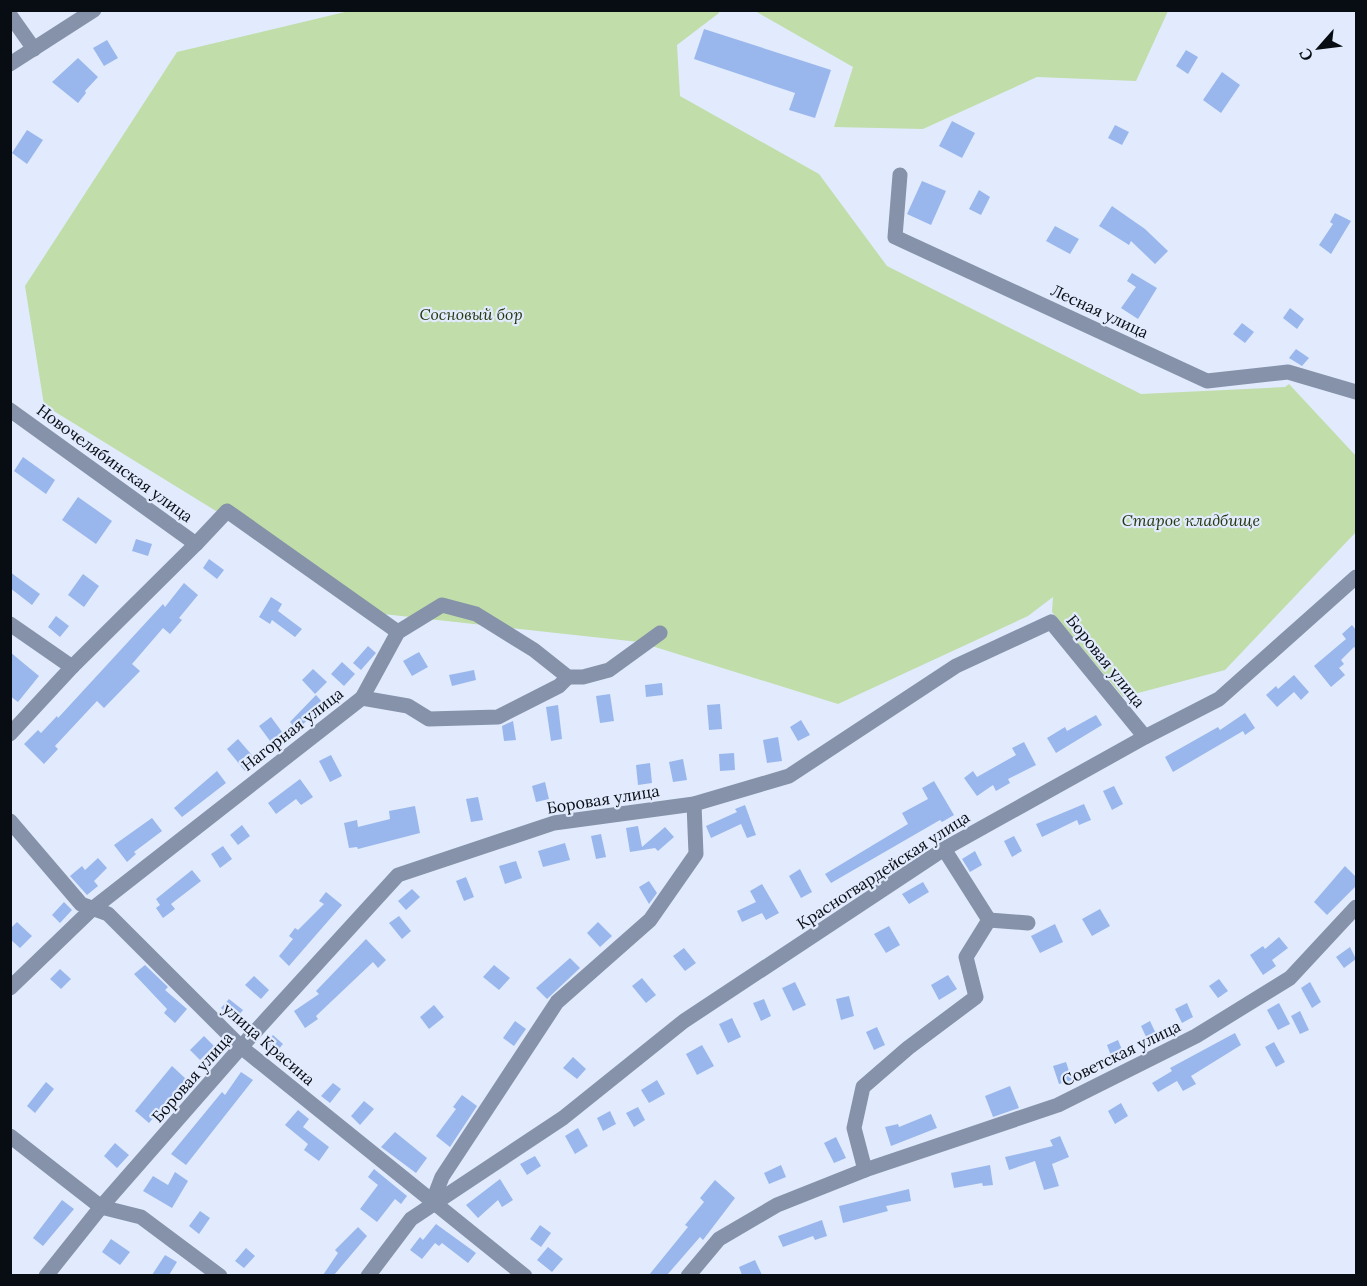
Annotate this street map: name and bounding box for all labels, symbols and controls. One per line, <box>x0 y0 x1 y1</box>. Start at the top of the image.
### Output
north arrow <box>1289 18 1349 78</box>
text: С <box>1294 45 1317 65</box>
street label: Лесная улица <box>1048 280 1152 342</box>
park label: Сосновый бор <box>419 304 523 324</box>
street label: Новочелябинская улица <box>33 400 197 526</box>
park label: Старое кладбище <box>1122 510 1261 530</box>
street label: Боровая улица <box>1062 611 1150 711</box>
street label: Нагорная улица <box>237 683 347 775</box>
street label: Боровая улица <box>545 780 661 818</box>
street label: Красногвардейская улица <box>793 807 973 933</box>
street label: улица Красина <box>219 998 319 1090</box>
street label: Советская улица <box>1058 1016 1184 1090</box>
street label: Боровая улица <box>147 1028 237 1126</box>

